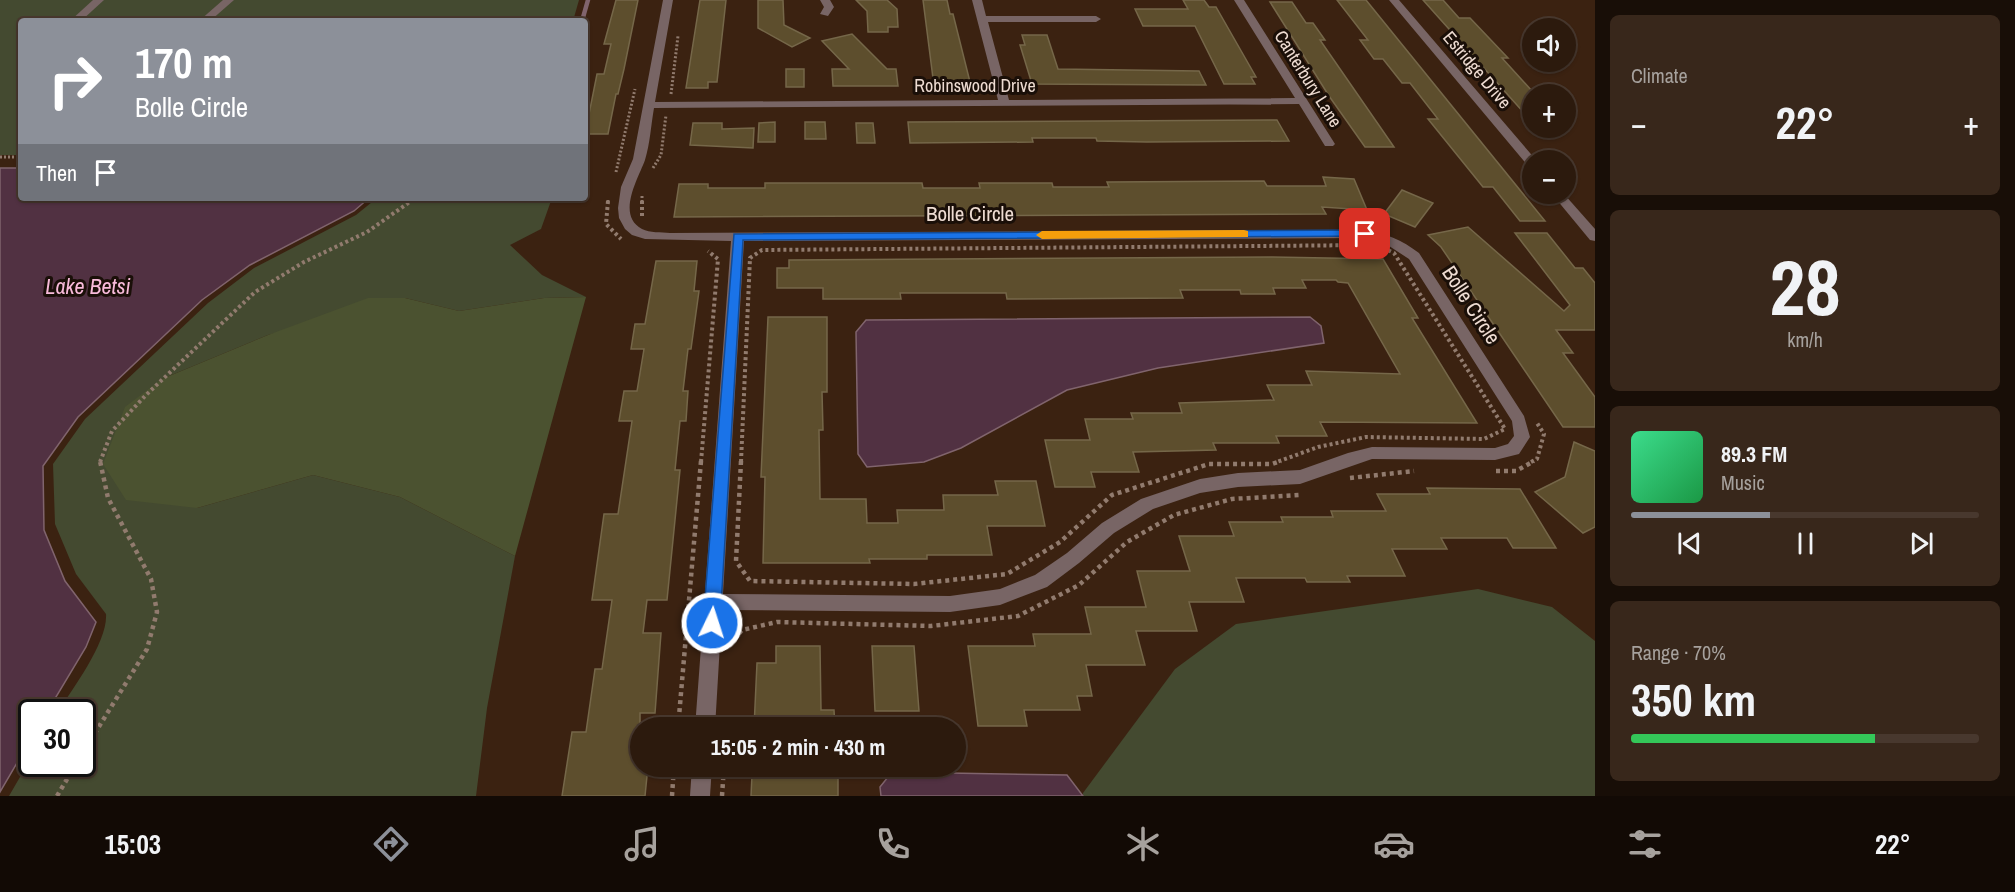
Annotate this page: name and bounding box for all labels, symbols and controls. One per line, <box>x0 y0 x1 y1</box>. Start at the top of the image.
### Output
map controls <box>1522 18 1576 204</box>
button: sound <box>1522 18 1576 72</box>
street label: Canterbury Lane <box>1269 25 1348 132</box>
street label: Estridge Drive <box>1437 26 1517 114</box>
text: 170 m <box>135 35 233 91</box>
icon: right <box>36 42 114 120</box>
text: Climate <box>1631 62 1688 89</box>
street label: Robinswood Drive <box>914 73 1036 98</box>
button: + <box>1522 84 1576 138</box>
text: Bolle Circle <box>135 89 248 125</box>
text: 22° <box>1775 92 1835 153</box>
text: − <box>1631 101 1647 145</box>
text: + <box>1963 101 1979 145</box>
button: − <box>1522 150 1576 204</box>
icon: arrive <box>89 156 122 189</box>
text: Then <box>36 158 77 188</box>
street label: Bolle Circle <box>926 199 1014 228</box>
pin <box>1339 208 1390 259</box>
icon: arrive <box>1348 217 1381 250</box>
text: 28 <box>1769 234 1841 339</box>
street label: Bolle Circle <box>1435 260 1508 350</box>
water label: Lake Betsi <box>45 271 131 301</box>
text: km/h <box>1787 326 1823 353</box>
text: 89.3 FM <box>1721 439 1787 469</box>
text: Music <box>1721 469 1765 496</box>
icon: previous <box>1673 527 1706 560</box>
icon: pause <box>1789 527 1822 560</box>
icon: next <box>1905 527 1938 560</box>
position arrow <box>680 591 744 655</box>
text: Range · 70% <box>1631 639 1726 666</box>
text: 350 km <box>1631 669 1756 730</box>
speed limit sign: 30 <box>18 699 96 777</box>
text: 15:05 · 2 min · 430 m <box>711 732 885 762</box>
icon: directions <box>370 823 412 865</box>
icon: music <box>621 823 663 865</box>
icon: phone <box>872 823 914 865</box>
icon: climate <box>1122 823 1164 865</box>
icon: car <box>1373 823 1415 865</box>
icon: filters <box>1624 823 1666 865</box>
text: 15:03 <box>104 826 161 862</box>
text: 22° <box>1875 826 1911 862</box>

